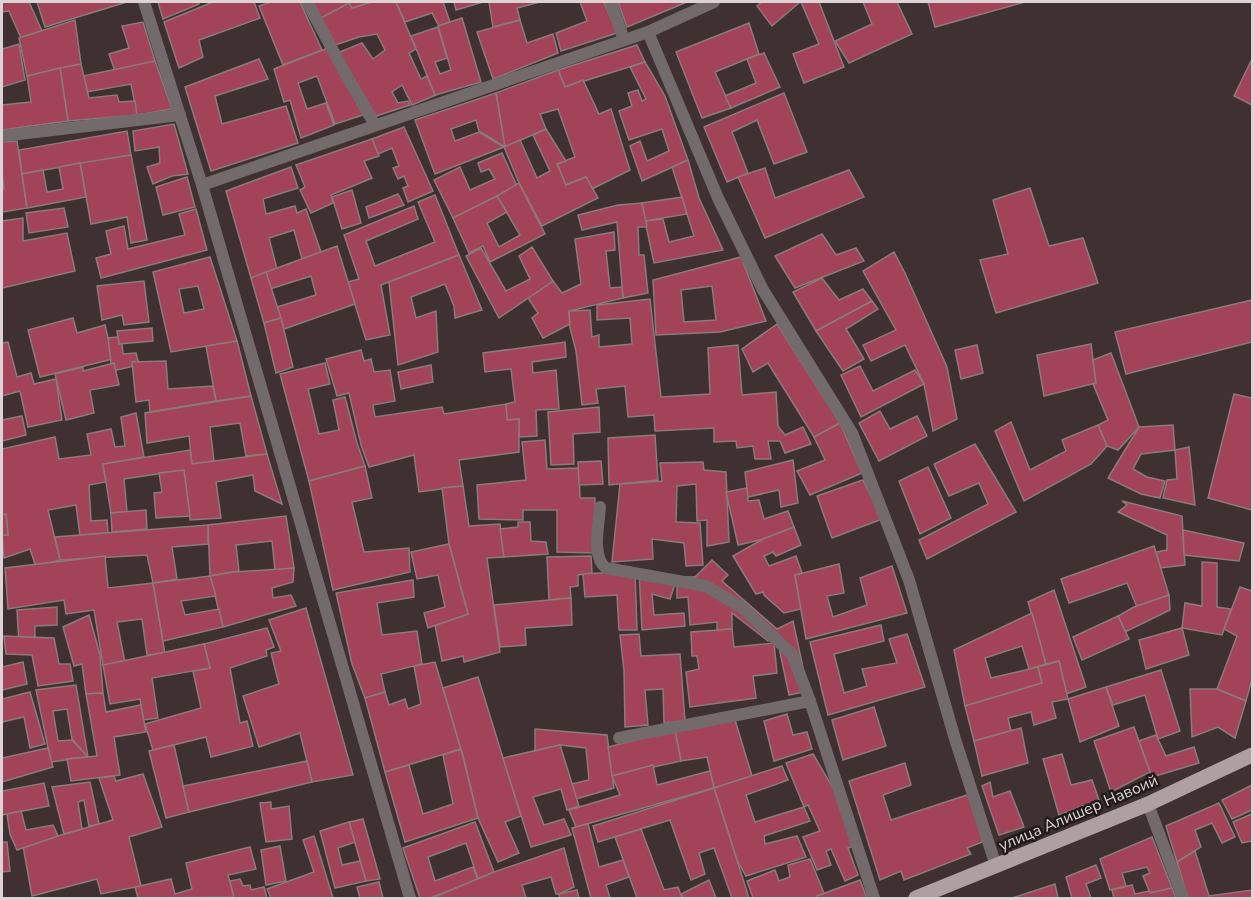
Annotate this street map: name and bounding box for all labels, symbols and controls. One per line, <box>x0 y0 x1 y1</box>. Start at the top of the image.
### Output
street label: улица Алишер Навоий <box>995 769 1162 857</box>

